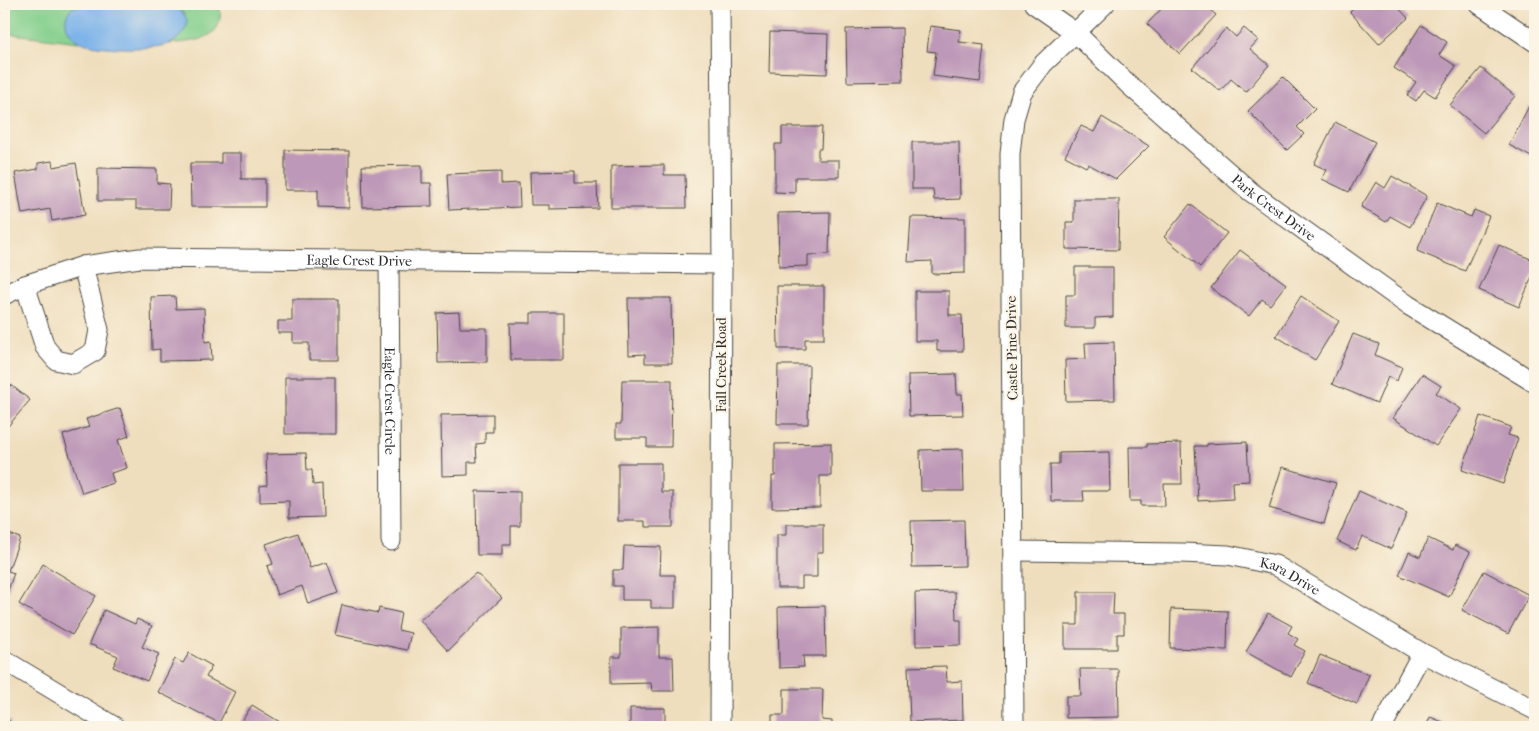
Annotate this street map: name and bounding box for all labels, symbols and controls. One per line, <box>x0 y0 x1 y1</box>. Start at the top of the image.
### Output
street label: Park Crest Drive <box>1228 171 1319 244</box>
street label: Eagle Crest Drive <box>306 251 412 269</box>
street label: Castle Pine Drive <box>1003 296 1021 400</box>
street label: Fall Creek Road <box>713 317 730 413</box>
street label: Eagle Crest Circle <box>381 347 399 455</box>
street label: Kara Drive <box>1258 553 1323 599</box>

